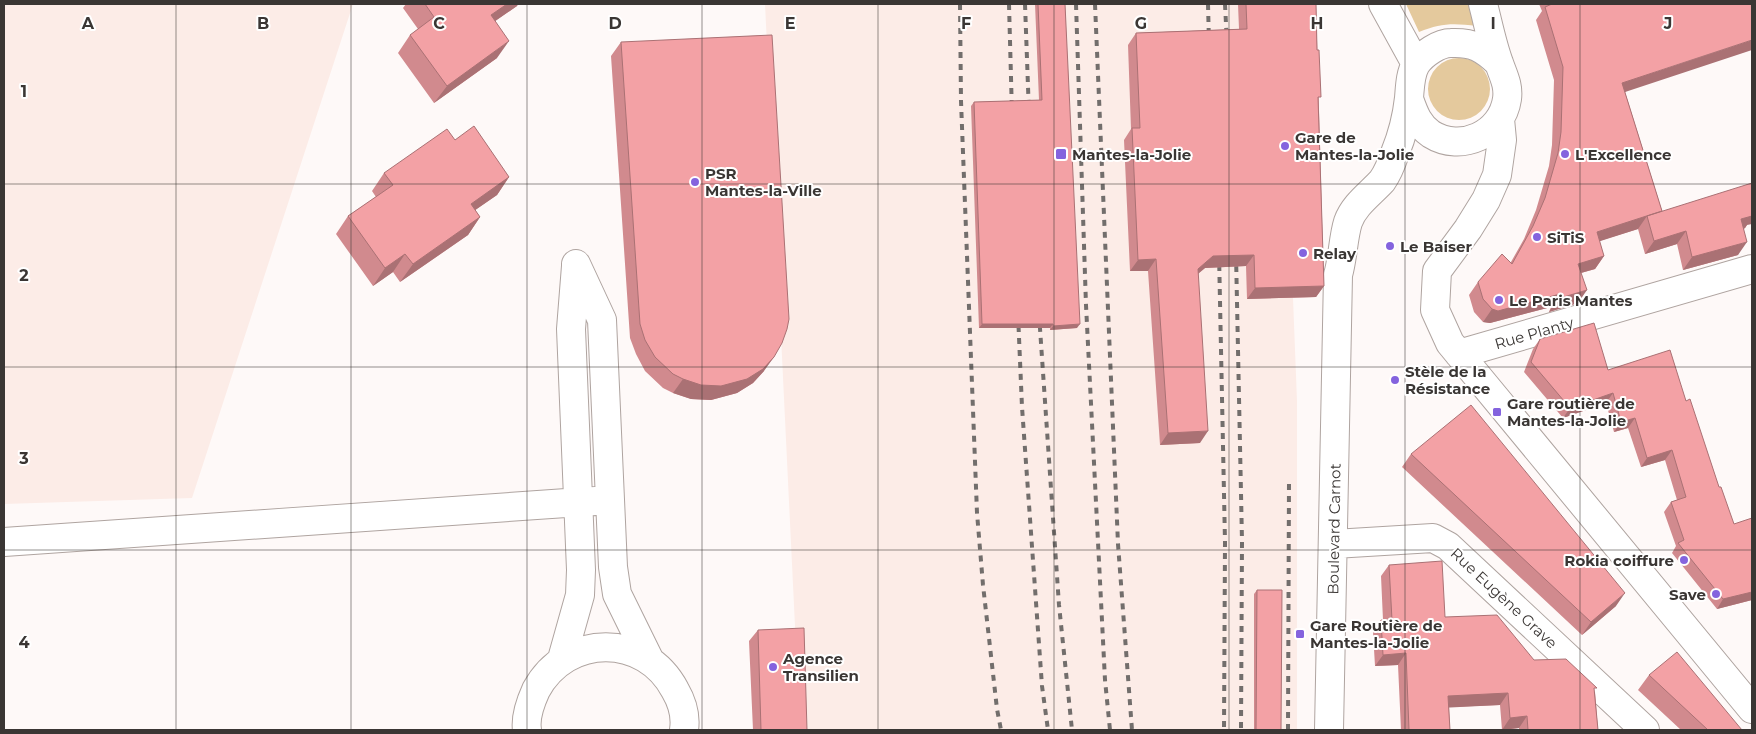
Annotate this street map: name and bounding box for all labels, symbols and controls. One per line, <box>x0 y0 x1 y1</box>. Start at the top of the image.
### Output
text: A <box>81 14 95 33</box>
text: B <box>257 14 269 33</box>
text: C <box>433 14 445 33</box>
text: D <box>608 14 622 33</box>
text: E <box>785 14 795 33</box>
text: F <box>961 14 971 33</box>
text: G <box>1135 14 1147 33</box>
text: H <box>1311 14 1323 33</box>
text: I <box>1490 14 1496 33</box>
text: J <box>1663 14 1672 33</box>
text: 1 <box>21 82 27 101</box>
place label: Gare de Mantes-la-Jolie <box>1295 128 1414 164</box>
marker: Gare de Mantes-la-Jolie <box>1279 140 1291 152</box>
place label: Mantes-la-Jolie <box>1072 145 1191 164</box>
place label: L'Excellence <box>1575 145 1672 164</box>
marker: Mantes-la-Jolie <box>1054 147 1068 161</box>
marker: L'Excellence <box>1559 148 1571 160</box>
place label: PSR Mantes-la-Ville <box>705 164 822 200</box>
marker: PSR Mantes-la-Ville <box>689 176 701 188</box>
place label: SiTiS <box>1547 228 1585 247</box>
marker: SiTiS <box>1531 231 1543 243</box>
place label: Le Baiser <box>1400 237 1472 256</box>
marker: Le Baiser <box>1384 240 1396 252</box>
place label: Relay <box>1313 244 1357 263</box>
marker: Relay <box>1297 247 1309 259</box>
text: 2 <box>19 266 29 285</box>
place label: Le Paris Mantes <box>1509 291 1633 310</box>
marker: Le Paris Mantes <box>1493 294 1505 306</box>
street label: Rue Planty <box>1492 312 1577 353</box>
place label: Stèle de la Résistance <box>1405 362 1490 398</box>
marker: Stèle de la Résistance <box>1389 374 1401 386</box>
place label: Gare routière de Mantes-la-Jolie <box>1507 394 1635 430</box>
marker: Gare routière de Mantes-la-Jolie <box>1491 406 1503 418</box>
text: 3 <box>18 449 29 468</box>
street label: Boulevard Carnot <box>1323 463 1345 595</box>
street label: Rue Eugène Grave <box>1447 544 1561 652</box>
place label: Rokia coiffure <box>1564 551 1674 570</box>
marker: Rokia coiffure <box>1678 554 1690 566</box>
place label: Save <box>1669 585 1706 604</box>
marker: Save <box>1710 588 1722 600</box>
place label: Gare Routière de Mantes-la-Jolie <box>1310 616 1442 652</box>
marker: Gare Routière de Mantes-la-Jolie <box>1294 628 1306 640</box>
text: 4 <box>18 633 30 652</box>
place label: Agence Transilien <box>782 649 859 685</box>
marker: Agence Transilien <box>767 661 779 673</box>

